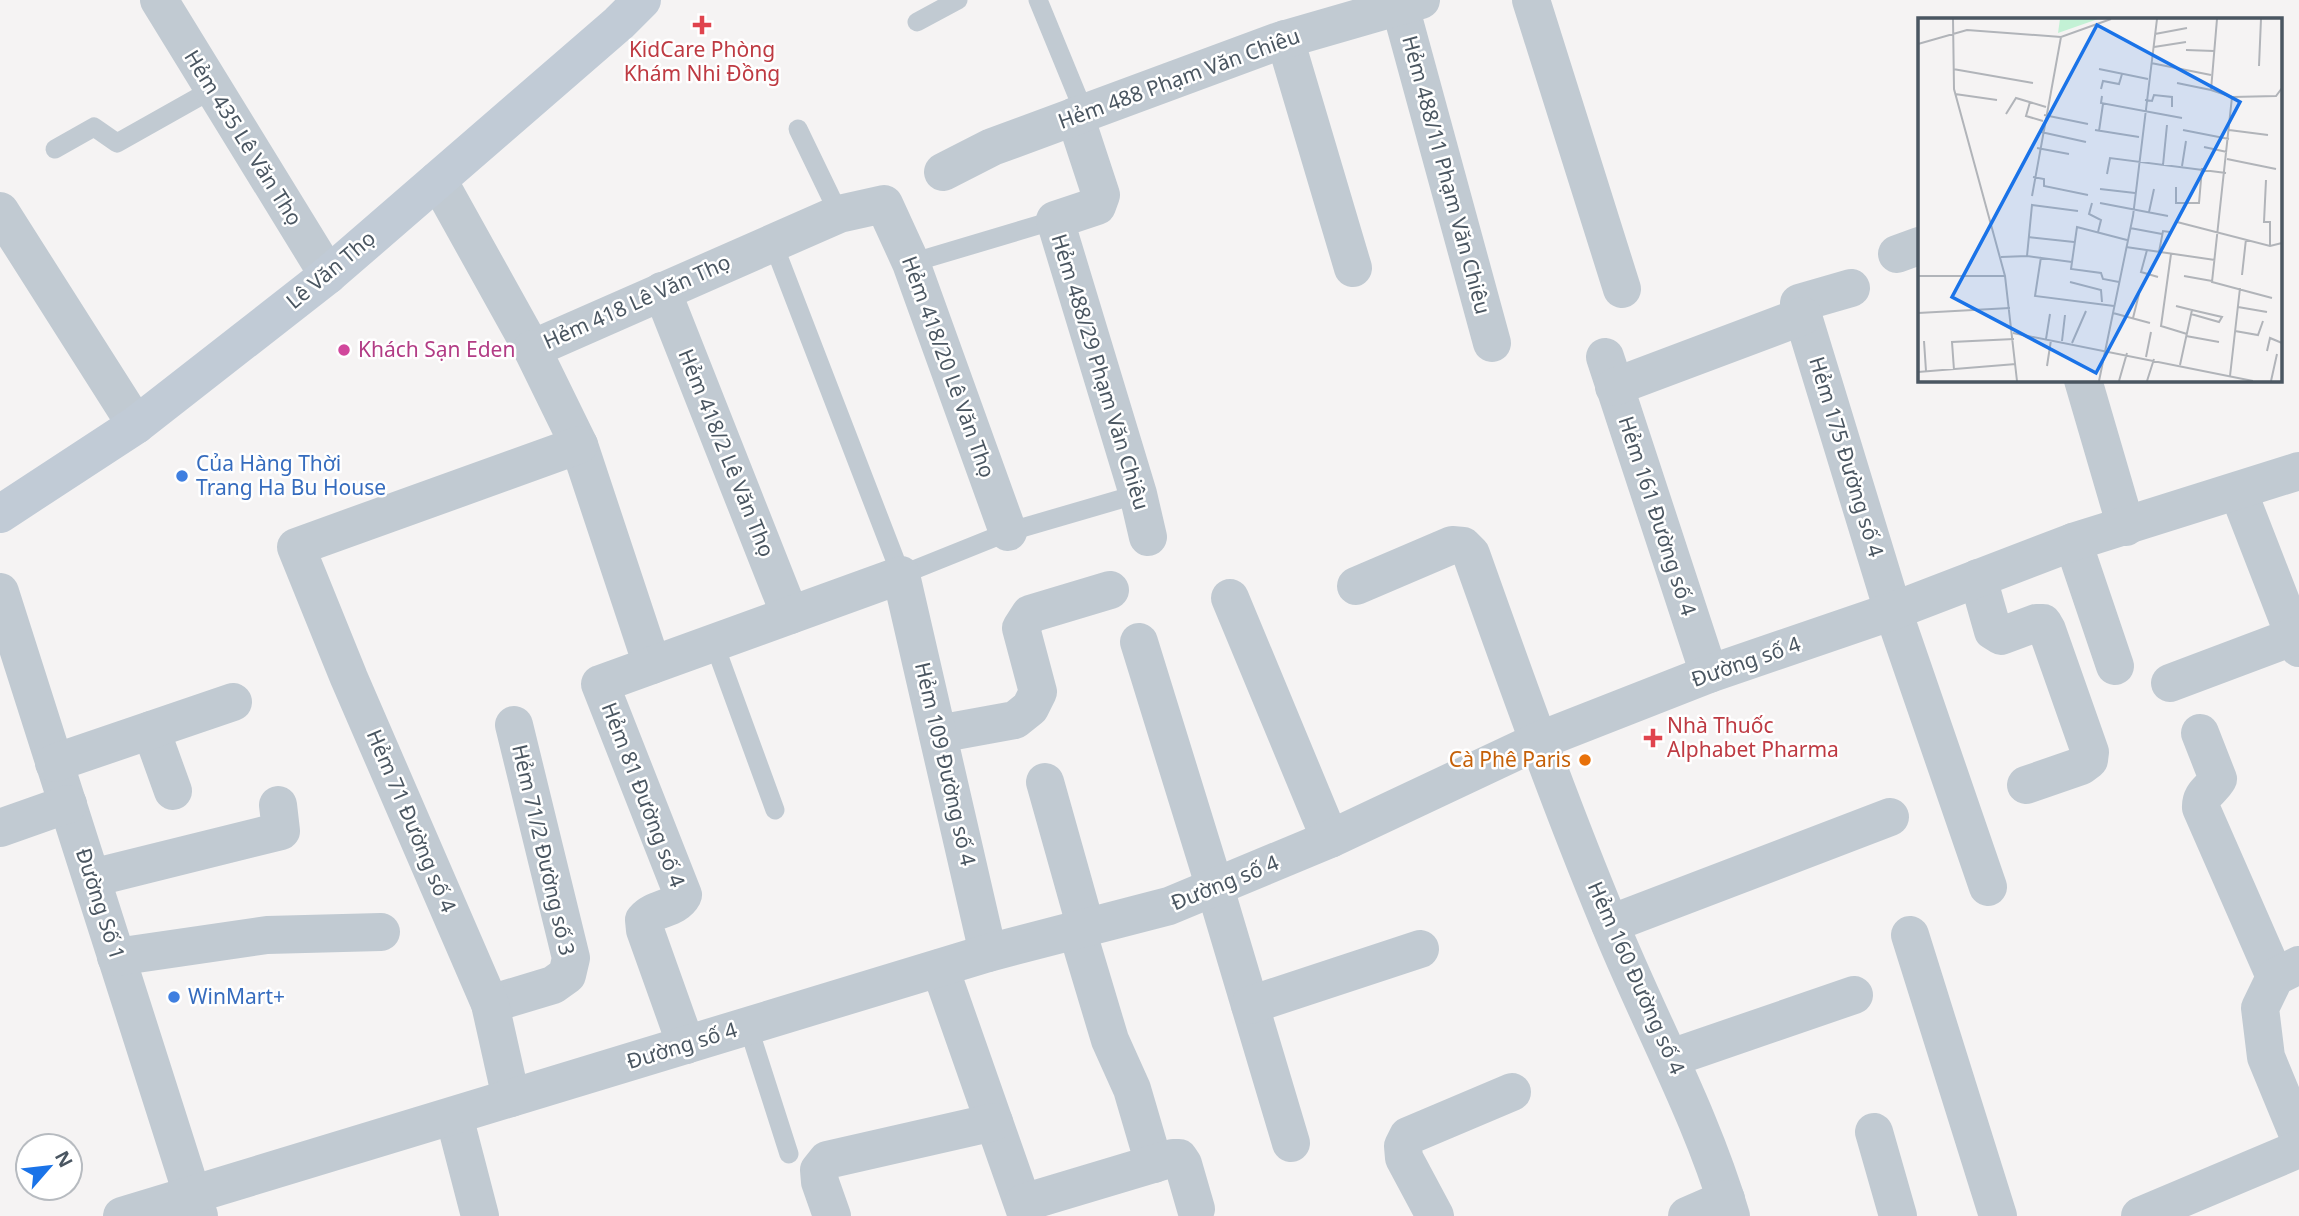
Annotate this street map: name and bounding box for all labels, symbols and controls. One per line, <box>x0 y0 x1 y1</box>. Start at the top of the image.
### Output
marker: KidCare Phòng Khám Nhi Đồng <box>692 15 712 35</box>
inset map <box>1918 18 2282 382</box>
street label: Hẻm 488 Phạm Văn Chiêu <box>1054 21 1303 135</box>
street label: Hẻm 488/11 Phạm Văn Chiêu <box>1396 32 1498 317</box>
place label: KidCare Phòng Khám Nhi Đồng <box>624 35 780 87</box>
street label: Hẻm 435 Lê Văn Thọ <box>178 44 309 231</box>
street label: Lê Văn Thọ <box>280 224 381 315</box>
street label: Hẻm 488/29 Phạm Văn Chiêu <box>1046 230 1156 513</box>
street label: Hẻm 418 Lê Văn Thọ <box>539 247 735 355</box>
street label: Hẻm 418/20 Lê Văn Thọ <box>896 252 1002 481</box>
place label: Khách Sạn Eden <box>358 335 515 363</box>
marker: Khách Sạn Eden <box>336 342 352 358</box>
street label: Hẻm 418/2 Lê Văn Thọ <box>672 345 781 561</box>
street label: Hẻm 175 Đường số 4 <box>1803 353 1891 560</box>
street label: Hẻm 161 Đường số 4 <box>1612 412 1703 619</box>
place label: Của Hàng Thời Trang Ha Bu House <box>196 449 386 501</box>
marker: Của Hàng Thời Trang Ha Bu House <box>174 468 190 484</box>
street label: Đường số 4 <box>1687 629 1804 693</box>
street label: Hẻm 109 Đường số 4 <box>909 659 983 868</box>
street label: Hẻm 81 Đường số 4 <box>596 698 692 891</box>
place label: Nhà Thuốc Alphabet Pharma <box>1667 711 1839 763</box>
street label: Hẻm 71 Đường số 4 <box>361 725 463 916</box>
marker: Nhà Thuốc Alphabet Pharma <box>1645 730 1661 746</box>
street label: Hẻm 71/2 Đường số 3 <box>506 741 582 958</box>
place label: Cà Phê Paris <box>1449 745 1571 773</box>
marker: Cà Phê Paris <box>1577 752 1593 768</box>
street label: Đường Số 1 <box>70 844 132 963</box>
street label: Đường số 4 <box>1167 848 1283 916</box>
street label: Hẻm 160 Đường số 4 <box>1582 877 1692 1078</box>
place label: WinMart+ <box>188 982 285 1010</box>
marker: WinMart+ <box>166 989 182 1005</box>
street label: Đường số 4 <box>623 1015 740 1075</box>
north arrow <box>14 1132 84 1202</box>
text: N <box>49 1146 79 1172</box>

